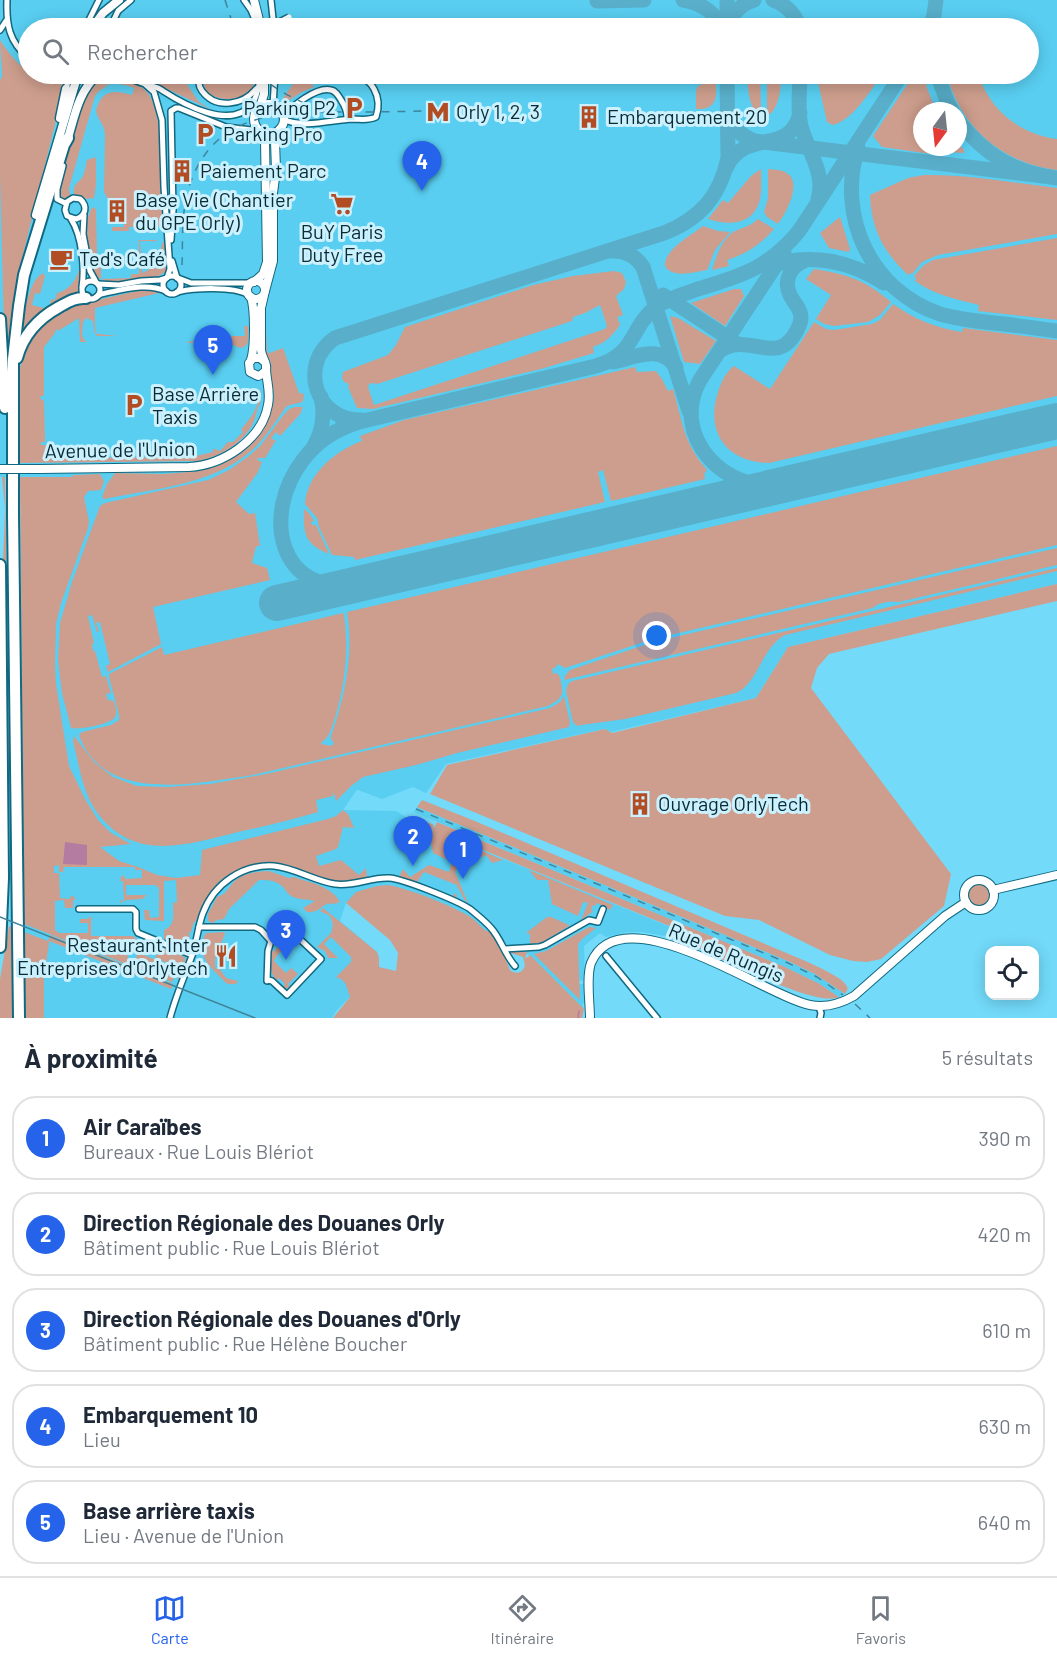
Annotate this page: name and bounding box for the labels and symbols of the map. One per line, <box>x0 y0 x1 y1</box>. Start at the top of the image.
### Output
place label: Parking P2 <box>244 95 336 119</box>
parking icon: Parking P2 <box>341 95 367 121</box>
metro station icon: Orly 1, 2, 3 <box>425 99 451 125</box>
place label: Orly 1, 2, 3 <box>456 99 540 123</box>
north arrow <box>913 102 967 156</box>
building icon: Embarquement 20 <box>576 104 602 130</box>
place label: Embarquement 20 <box>607 104 767 128</box>
parking icon: Parking Pro <box>192 121 218 147</box>
place label: Parking Pro <box>223 121 323 145</box>
pin: 4 <box>402 142 442 191</box>
building icon: Paiement Parc <box>169 158 195 184</box>
place label: Paiement Parc <box>200 158 326 182</box>
place label: Base Vie (Chantier du GPE Orly) <box>135 187 293 234</box>
supermarket icon: BuY Paris Duty Free <box>329 191 355 217</box>
building icon: Base Vie (Chantier du GPE Orly) <box>104 198 130 224</box>
place label: BuY Paris Duty Free <box>301 219 383 266</box>
cafe icon: Ted's Café <box>48 246 74 272</box>
place label: Ted's Café <box>79 246 165 270</box>
pin: 5 <box>194 326 232 375</box>
place label: Base Arrière Taxis <box>152 381 259 428</box>
parking icon: Base Arrière Taxis <box>121 392 147 418</box>
street label: Avenue de l'Union <box>44 436 196 462</box>
your location <box>642 621 671 650</box>
building icon: Ouvrage OrlyTech <box>627 791 653 817</box>
place label: Ouvrage OrlyTech <box>658 791 809 815</box>
pin: 2 <box>394 816 432 866</box>
pin: 1 <box>444 830 482 879</box>
pin: 3 <box>266 910 306 960</box>
street label: Rue de Rungis <box>665 917 787 987</box>
place label: Restaurant Inter Entreprises d'Orlytech <box>17 932 208 979</box>
restaurant icon: Restaurant Inter Entreprises d'Orlytech <box>213 943 239 969</box>

